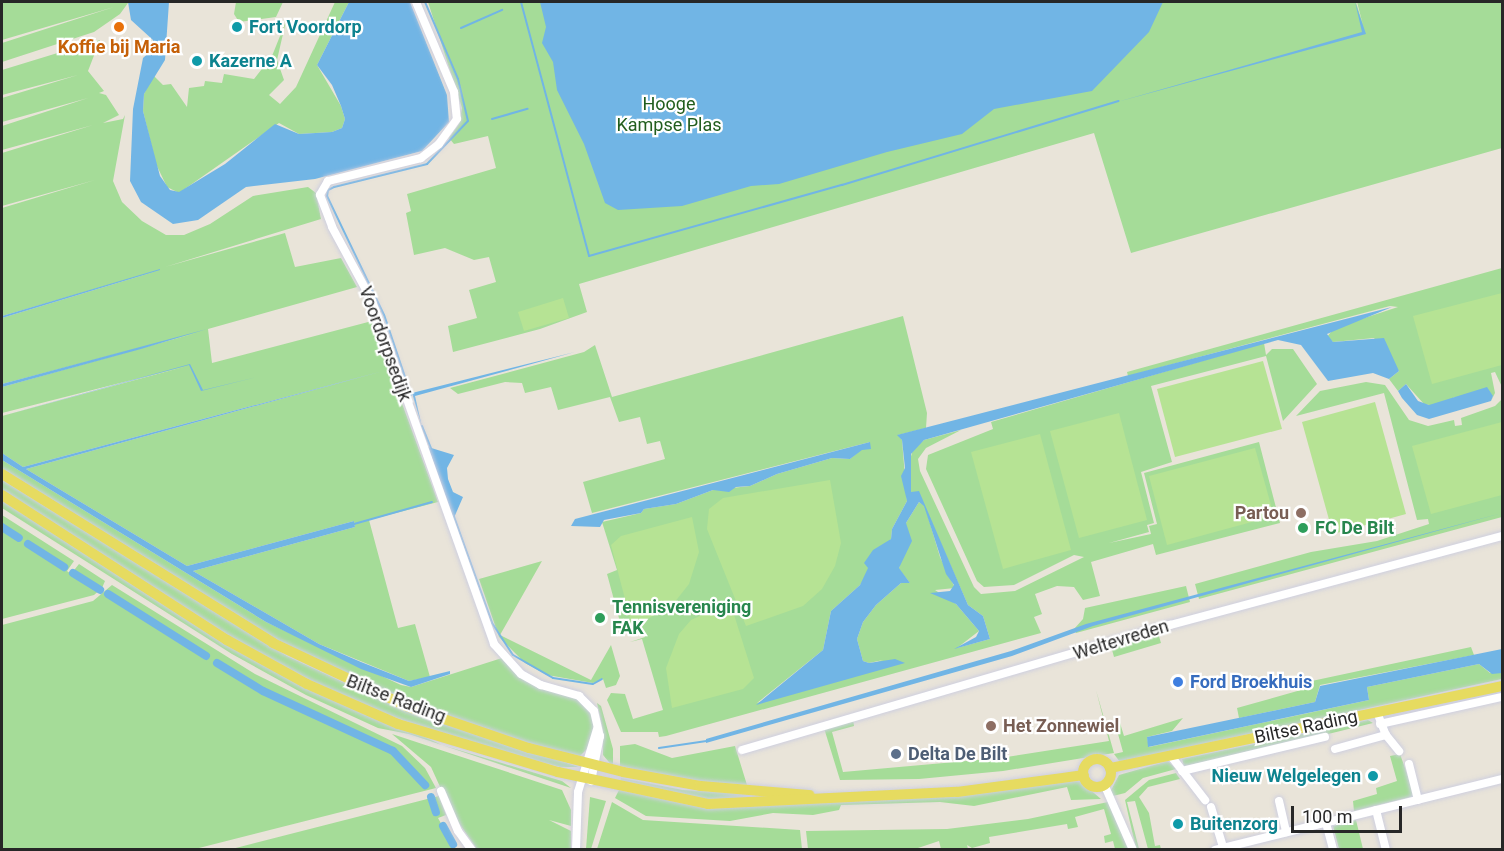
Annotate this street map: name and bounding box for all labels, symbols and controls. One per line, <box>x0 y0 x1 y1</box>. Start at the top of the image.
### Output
place label: Fort Voordorp <box>249 16 362 38</box>
marker: Koffie bij Maria <box>112 20 126 34</box>
marker: Fort Voordorp <box>230 20 244 34</box>
place label: Koffie bij Maria <box>58 36 180 58</box>
place label: Kazerne A <box>209 50 292 72</box>
marker: Kazerne A <box>190 54 204 68</box>
park label: Hooge Kampse Plas <box>616 94 722 136</box>
street label: Voordorpsedijk <box>354 283 416 405</box>
place label: Partou <box>1235 502 1289 524</box>
marker: Partou <box>1294 506 1308 520</box>
place label: FC De Bilt <box>1315 517 1394 539</box>
marker: FC De Bilt <box>1296 521 1310 535</box>
place label: Tennisvereniging FAK <box>612 597 751 640</box>
marker: Tennisvereniging FAK <box>593 611 607 625</box>
street label: Weltevreden <box>1071 615 1171 665</box>
street label: Biltse Rading <box>343 670 449 728</box>
place label: Ford Broekhuis <box>1190 671 1312 693</box>
marker: Ford Broekhuis <box>1171 675 1185 689</box>
street label: Biltse Rading <box>1253 706 1359 748</box>
place label: Het Zonnewiel <box>1003 715 1119 737</box>
marker: Het Zonnewiel <box>984 719 998 733</box>
place label: Delta De Bilt <box>908 743 1007 765</box>
marker: Delta De Bilt <box>889 747 903 761</box>
place label: Nieuw Welgelegen <box>1211 765 1361 787</box>
marker: Nieuw Welgelegen <box>1366 769 1380 783</box>
scale bar <box>1294 794 1405 832</box>
text: 100 m <box>1302 806 1353 827</box>
place label: Buitenzorg <box>1190 813 1278 835</box>
marker: Buitenzorg <box>1171 817 1185 831</box>

